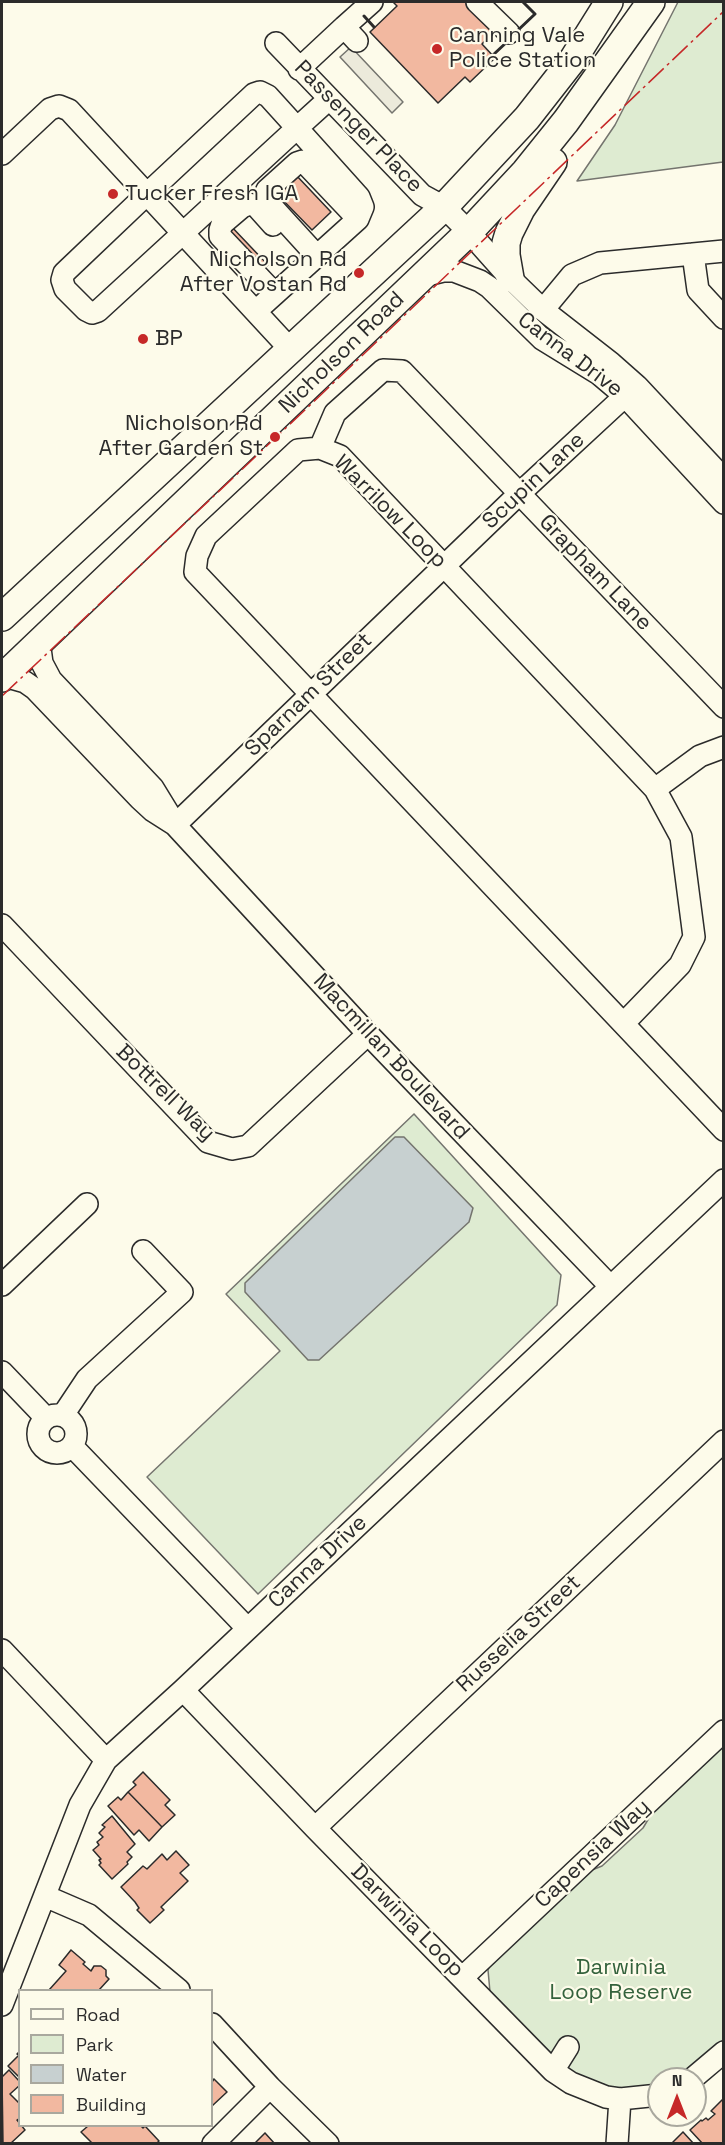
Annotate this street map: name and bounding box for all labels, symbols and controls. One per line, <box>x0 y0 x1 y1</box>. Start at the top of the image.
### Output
place label: Canning Vale Police Station <box>449 23 596 74</box>
marker: Canning Vale Police Station <box>430 42 444 56</box>
street label: Passenger Place <box>288 55 428 199</box>
place label: Tucker Fresh IGA <box>125 181 298 207</box>
marker: Tucker Fresh IGA <box>106 187 120 201</box>
place label: Nicholson Rd After Vostan Rd <box>180 247 347 298</box>
marker: Nicholson Rd After Vostan Rd <box>352 266 366 280</box>
street label: Nicholson Road <box>274 287 410 419</box>
street label: Canna Drive <box>512 307 628 403</box>
place label: BP <box>155 326 183 352</box>
marker: BP <box>136 332 150 346</box>
place label: Nicholson Rd After Garden St <box>99 411 263 463</box>
street label: Scupin Lane <box>477 427 591 535</box>
marker: Nicholson Rd After Garden St <box>268 430 282 444</box>
street label: Warrilow Loop <box>328 450 452 574</box>
street label: Grapham Lane <box>533 509 657 637</box>
street label: Sparnam Street <box>240 628 378 762</box>
street label: Macmillan Boulevard <box>307 969 475 1145</box>
street label: Bottrell Way <box>110 1039 220 1147</box>
street label: Canna Drive <box>263 1510 373 1614</box>
street label: Russelia Street <box>452 1570 586 1698</box>
street label: Capensia Way <box>530 1794 656 1914</box>
street label: Darwinia Loop <box>345 1859 469 1983</box>
park label: Darwinia Loop Reserve <box>549 1955 693 2006</box>
legend <box>18 1989 213 2127</box>
text: Road <box>76 2003 120 2026</box>
text: Park <box>76 2033 113 2056</box>
text: Water <box>76 2063 127 2086</box>
north arrow <box>647 2067 707 2127</box>
text: N <box>672 2070 682 2091</box>
text: Building <box>76 2093 146 2116</box>

